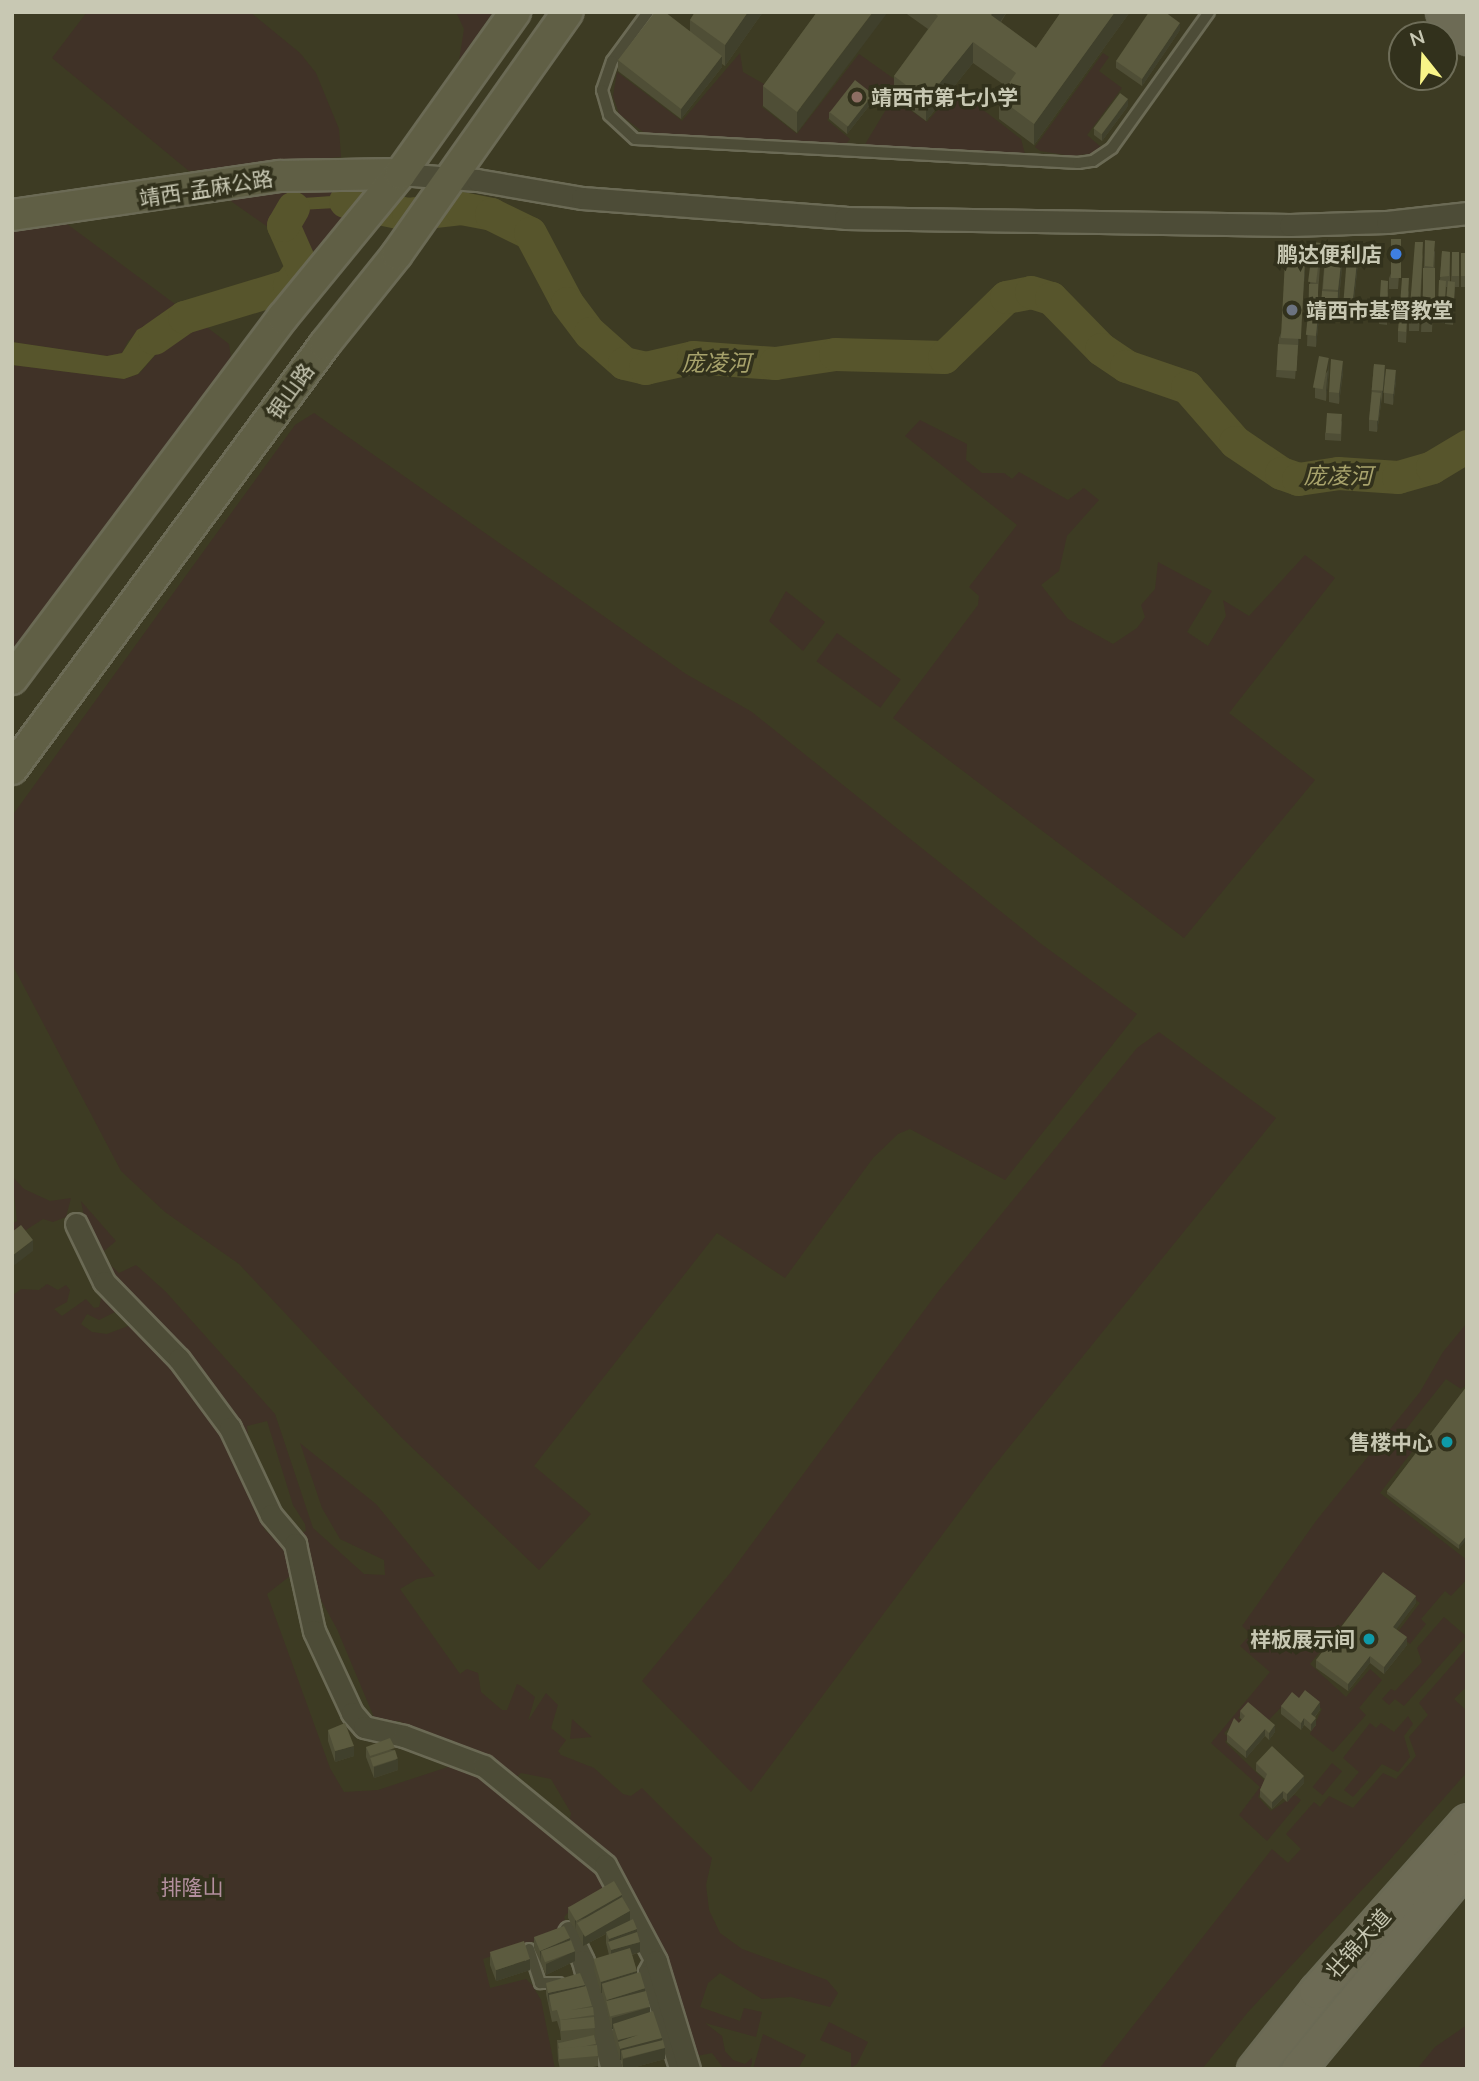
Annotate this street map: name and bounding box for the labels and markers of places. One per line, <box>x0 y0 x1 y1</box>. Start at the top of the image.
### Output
place label: 靖西市第七小学 <box>871 84 1018 110</box>
marker: 靖西市第七小学 <box>849 89 865 105</box>
place label: 鹏达便利店 <box>1277 241 1382 267</box>
marker: 鹏达便利店 <box>1388 246 1404 262</box>
place label: 靖西市基督教堂 <box>1306 297 1453 323</box>
marker: 靖西市基督教堂 <box>1284 302 1300 318</box>
place label: 售楼中心 <box>1349 1429 1433 1455</box>
marker: 售楼中心 <box>1439 1434 1455 1450</box>
place label: 样板展示间 <box>1250 1626 1355 1652</box>
marker: 样板展示间 <box>1361 1631 1377 1647</box>

